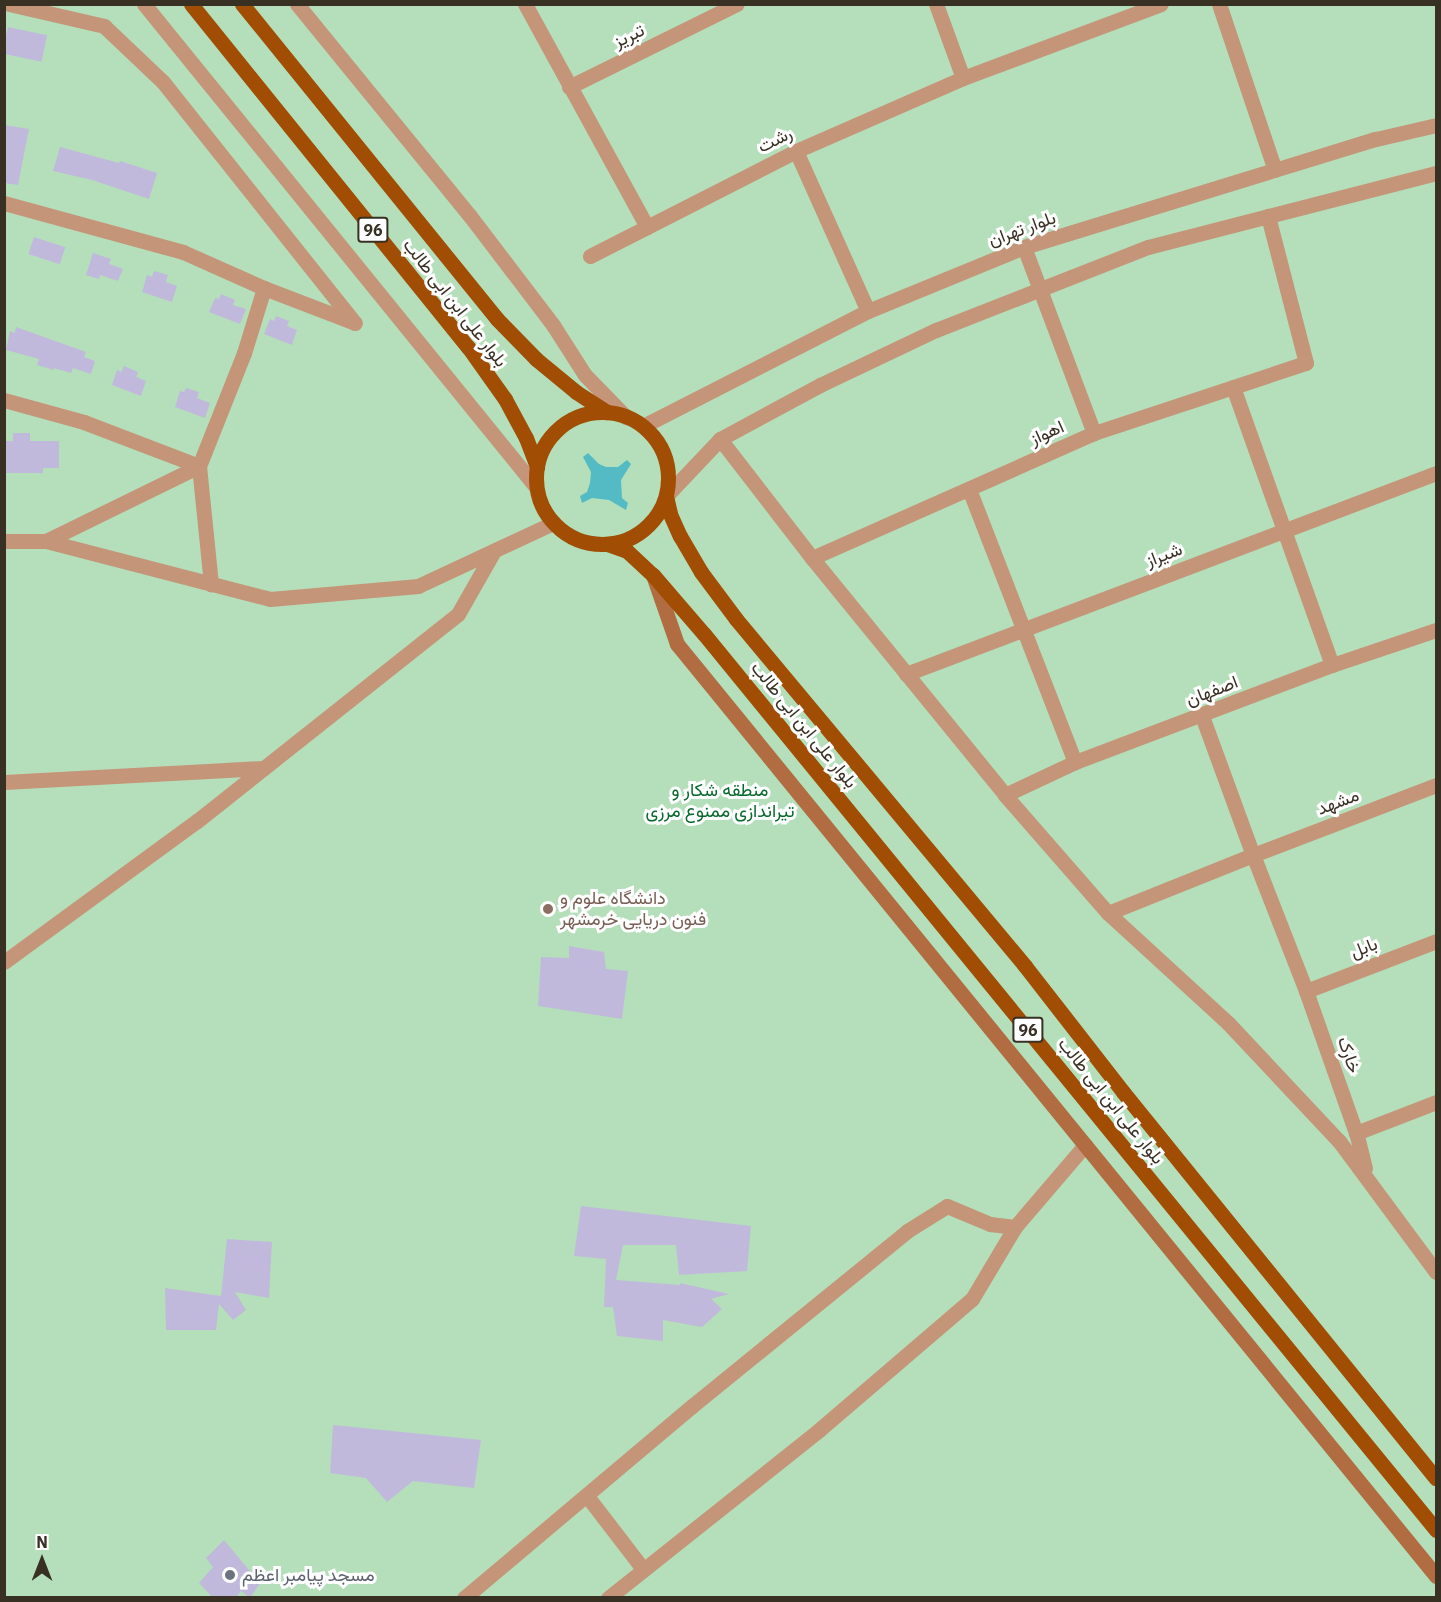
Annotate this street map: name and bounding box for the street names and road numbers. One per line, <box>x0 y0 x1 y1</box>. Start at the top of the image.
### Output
street label: تبریز <box>610 19 648 53</box>
street label: رشت <box>754 122 796 158</box>
street label: بلوار تهران <box>985 207 1059 251</box>
road number: 96 <box>356 217 389 243</box>
street label: بلوار علی ابن ابی طالب <box>398 235 512 371</box>
street label: اهواز <box>1027 416 1067 450</box>
street label: شیراز <box>1143 538 1185 572</box>
street label: بلوار علی ابن ابی طالب <box>746 657 862 793</box>
street label: اصفهان <box>1183 671 1241 711</box>
street label: مشهد <box>1314 784 1362 820</box>
street label: بابل <box>1347 933 1381 963</box>
road number: 96 <box>1012 1017 1044 1043</box>
street label: بلوار علی ابن ابی طالب <box>1053 1033 1169 1169</box>
street label: خارک <box>1333 1034 1365 1076</box>

